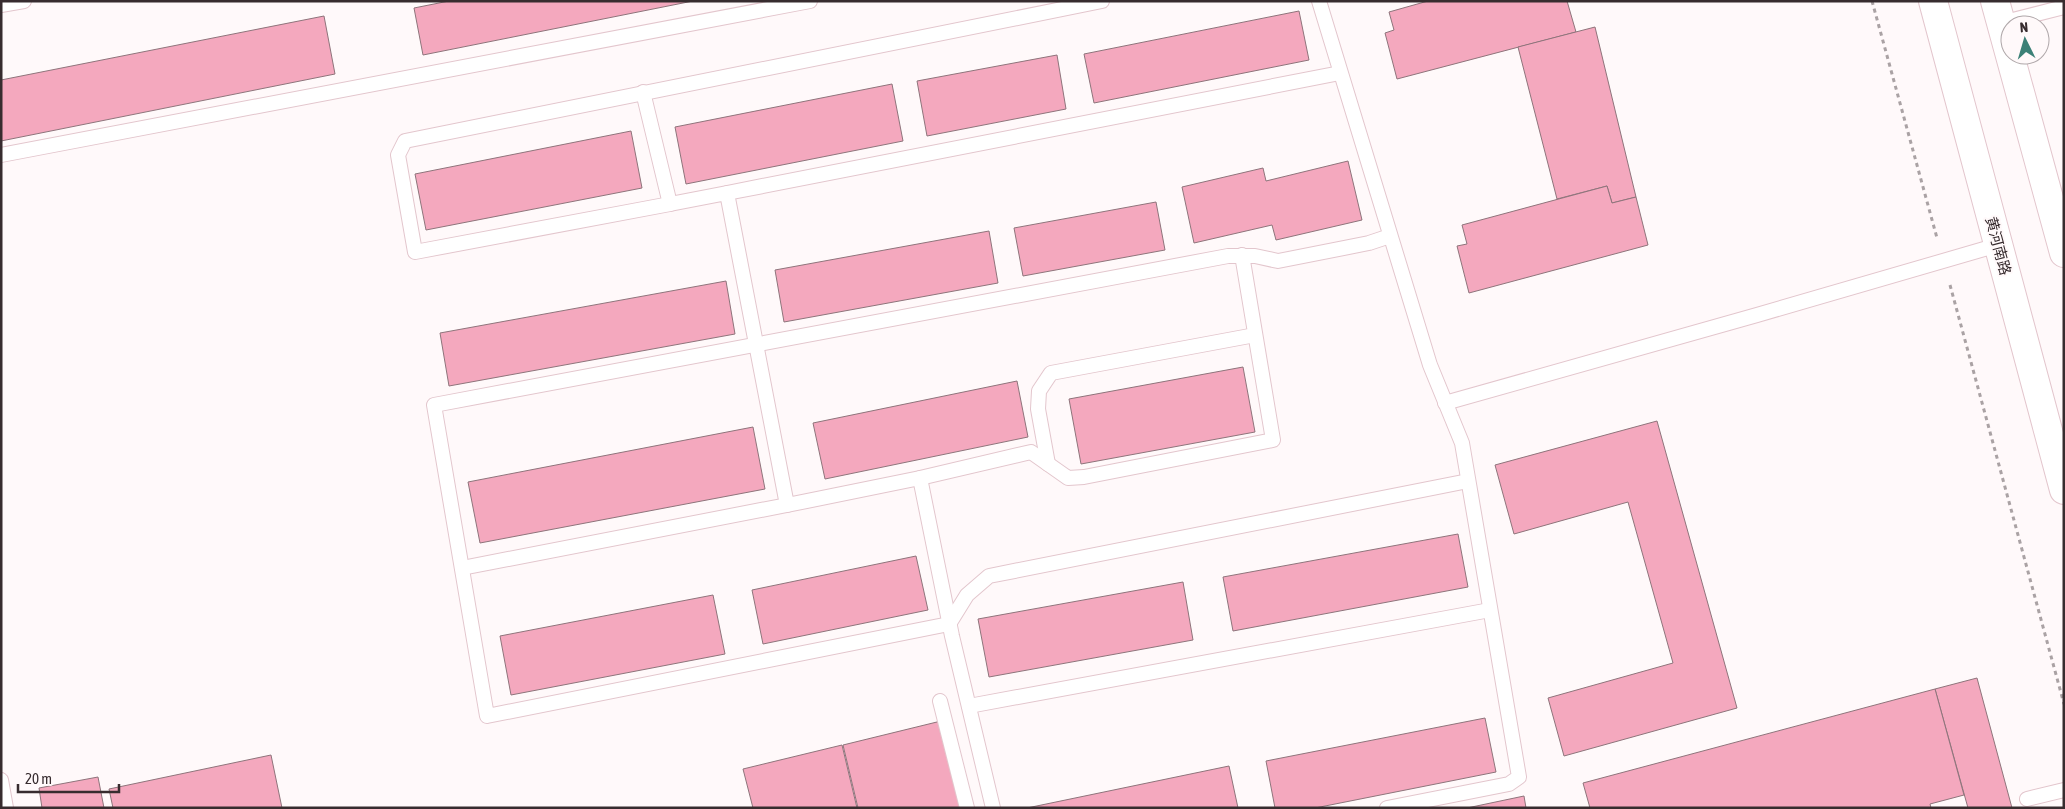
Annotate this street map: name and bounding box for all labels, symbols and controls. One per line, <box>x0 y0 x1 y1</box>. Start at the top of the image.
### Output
north arrow <box>2000 15 2050 65</box>
text: N <box>2019 19 2029 35</box>
street label: 黄河南路 <box>1983 215 2014 277</box>
scale bar <box>18 762 119 794</box>
text: 20 m <box>25 770 52 787</box>

